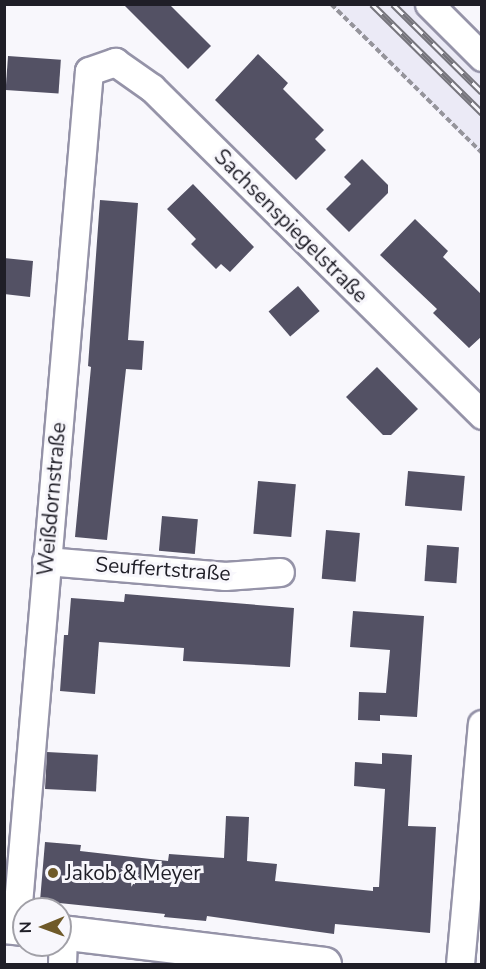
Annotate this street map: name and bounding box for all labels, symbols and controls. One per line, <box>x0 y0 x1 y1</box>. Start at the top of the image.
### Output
street label: Sachsenspiegelstraße <box>209 144 373 308</box>
street label: Weißdornstraße <box>33 421 71 577</box>
street label: Seuffertstraße <box>94 552 232 586</box>
place label: Jakob & Meyer <box>65 860 201 886</box>
marker: Jakob & Meyer <box>46 866 60 880</box>
north arrow <box>12 897 72 957</box>
text: N <box>15 921 37 933</box>

